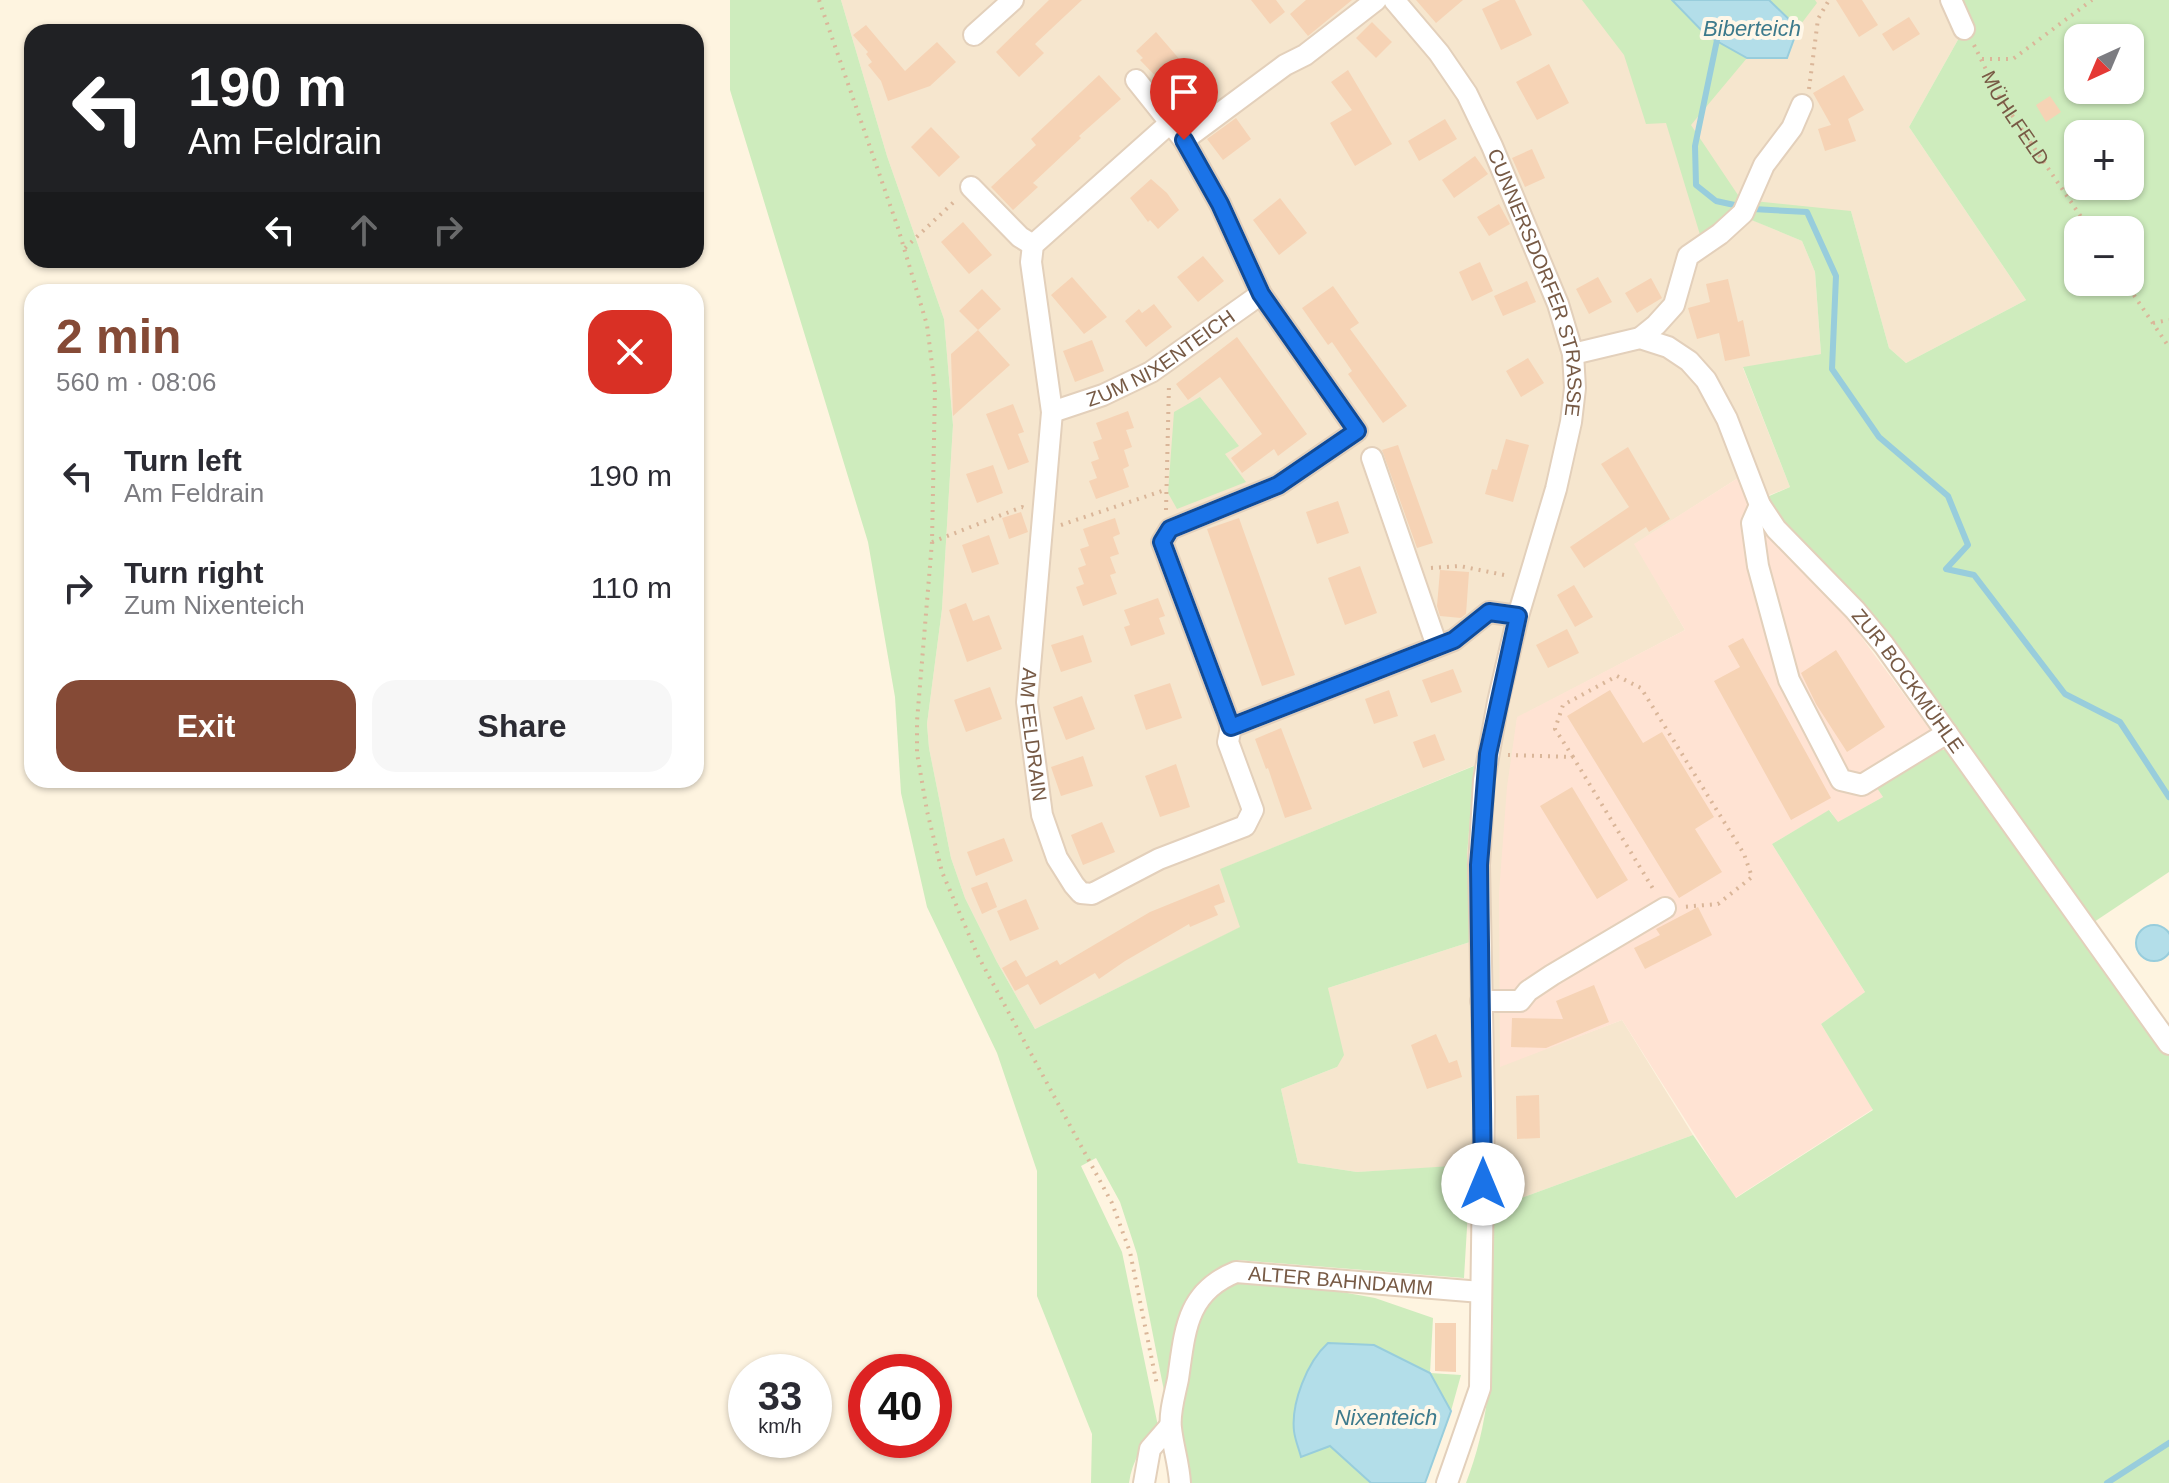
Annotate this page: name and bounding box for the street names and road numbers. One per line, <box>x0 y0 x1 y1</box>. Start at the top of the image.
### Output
street label: MÜHLFELD <box>1977 67 2054 169</box>
street label: CUNNERSDORFER STRASSE <box>1483 145 1586 418</box>
street label: ZUM NIXENTEICH <box>1084 305 1239 411</box>
street label: ZUR BOCKMÜHLE <box>1848 604 1968 757</box>
street label: AM FELDRAIN <box>1016 667 1051 803</box>
street label: ALTER BAHNDAMM <box>1247 1262 1434 1299</box>

